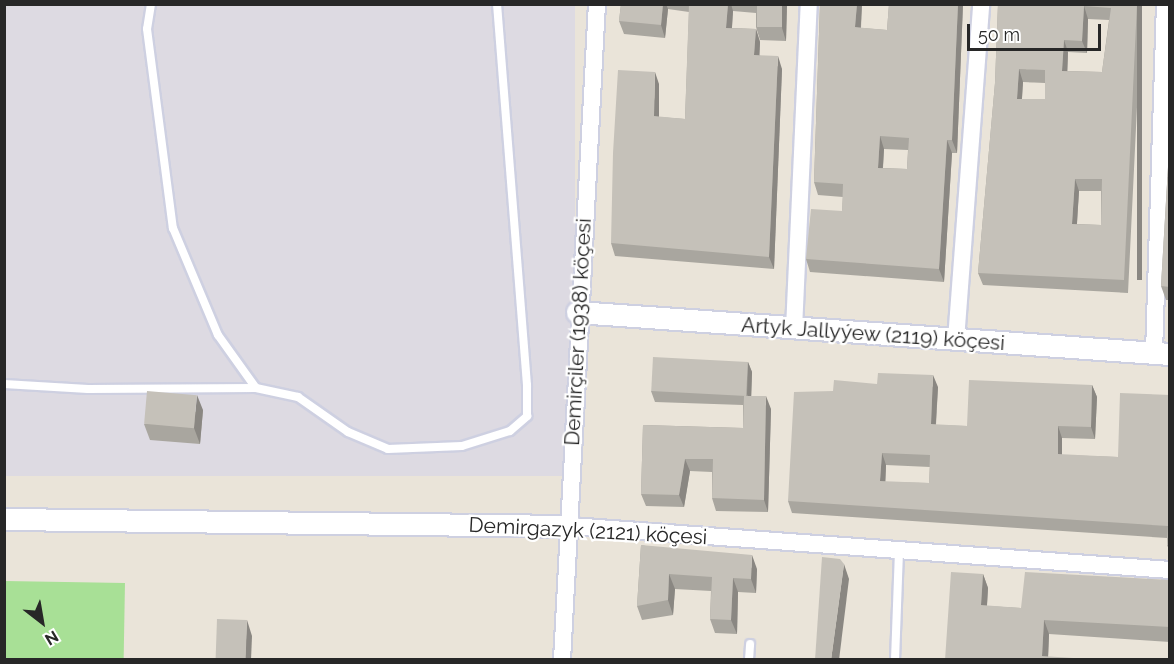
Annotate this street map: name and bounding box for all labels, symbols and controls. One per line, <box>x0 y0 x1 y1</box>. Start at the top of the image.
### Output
scale bar <box>970 12 1104 50</box>
text: 50 m <box>978 24 1020 45</box>
street label: Demirçiler (1938) köçesi <box>559 217 597 447</box>
street label: Artyk Jallyýew (2119) köçesi <box>740 312 1006 356</box>
street label: Demirgazyk (2121) köçesi <box>468 512 708 550</box>
north arrow <box>12 592 72 652</box>
text: N <box>41 627 62 649</box>

